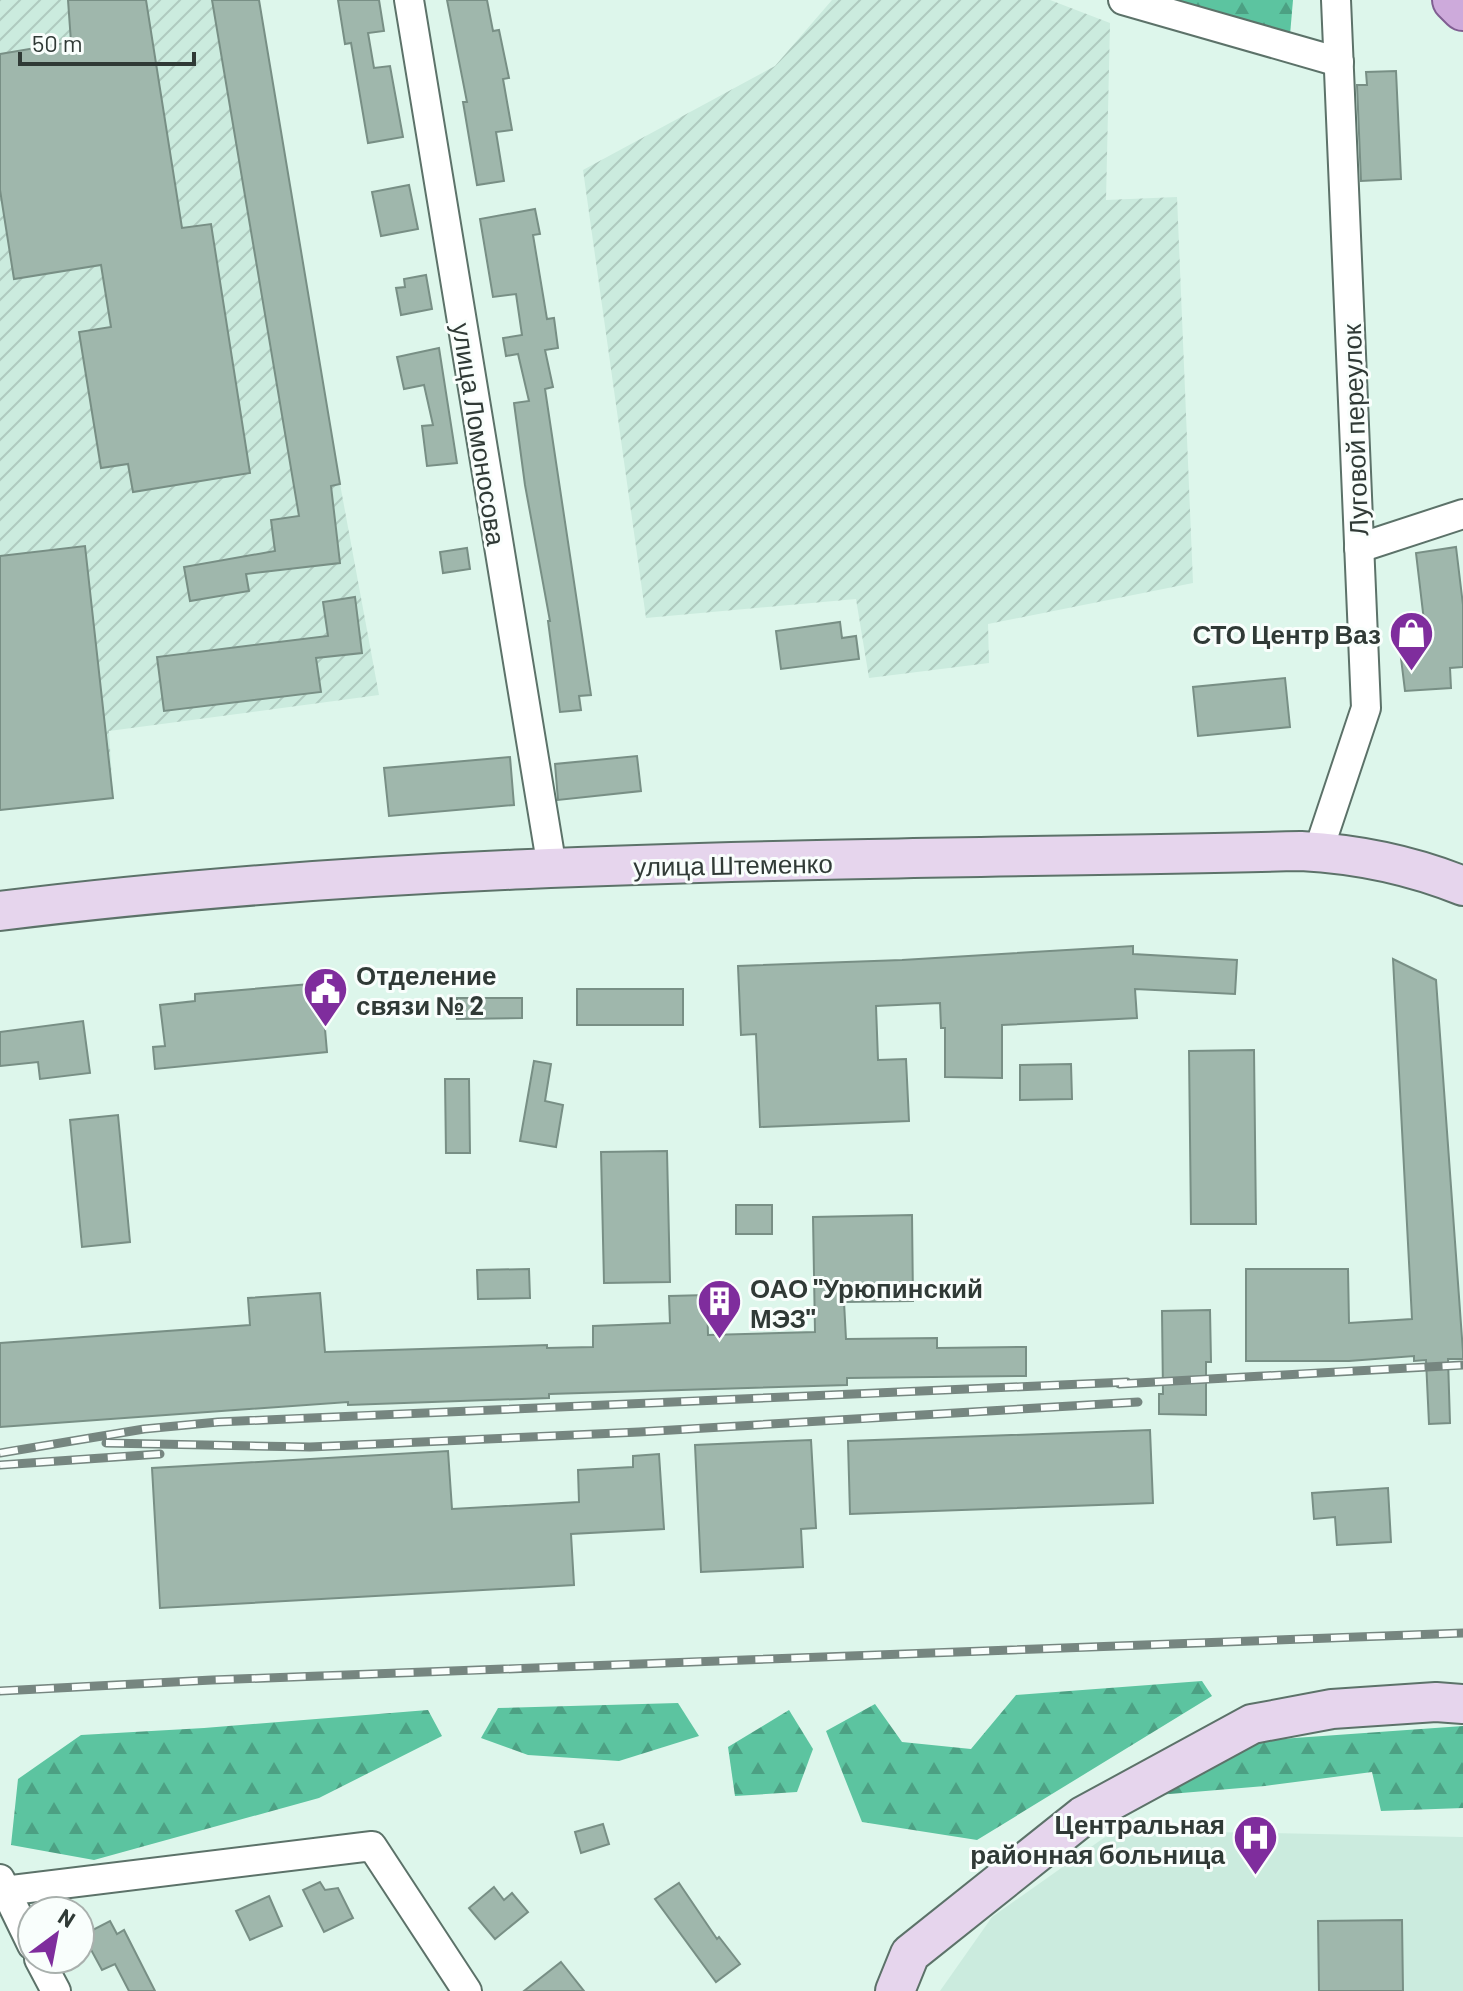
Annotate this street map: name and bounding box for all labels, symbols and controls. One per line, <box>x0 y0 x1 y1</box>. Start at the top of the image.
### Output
scale bar <box>20 16 194 66</box>
text: 50 m <box>32 28 83 57</box>
street label: улица Ломоносова <box>447 320 513 548</box>
street label: Луговой переулок <box>1335 323 1373 537</box>
shop icon: СТО Центр Ваз <box>1388 609 1436 672</box>
place label: СТО Центр Ваз <box>1192 618 1381 649</box>
street label: улица Штеменко <box>633 847 833 881</box>
place label: Отделение связи № 2 <box>356 959 496 1020</box>
public building icon: Отделение связи № 2 <box>301 965 349 1028</box>
place label: ОАО "Урюпинский МЭЗ" <box>750 1272 983 1333</box>
building icon: ОАО "Урюпинский МЭЗ" <box>695 1278 743 1341</box>
place label: Центральная районная больница <box>970 1808 1226 1869</box>
hospital icon: Центральная районная больница <box>1232 1814 1280 1877</box>
north arrow <box>16 1895 96 1975</box>
text: N <box>54 1902 80 1932</box>

